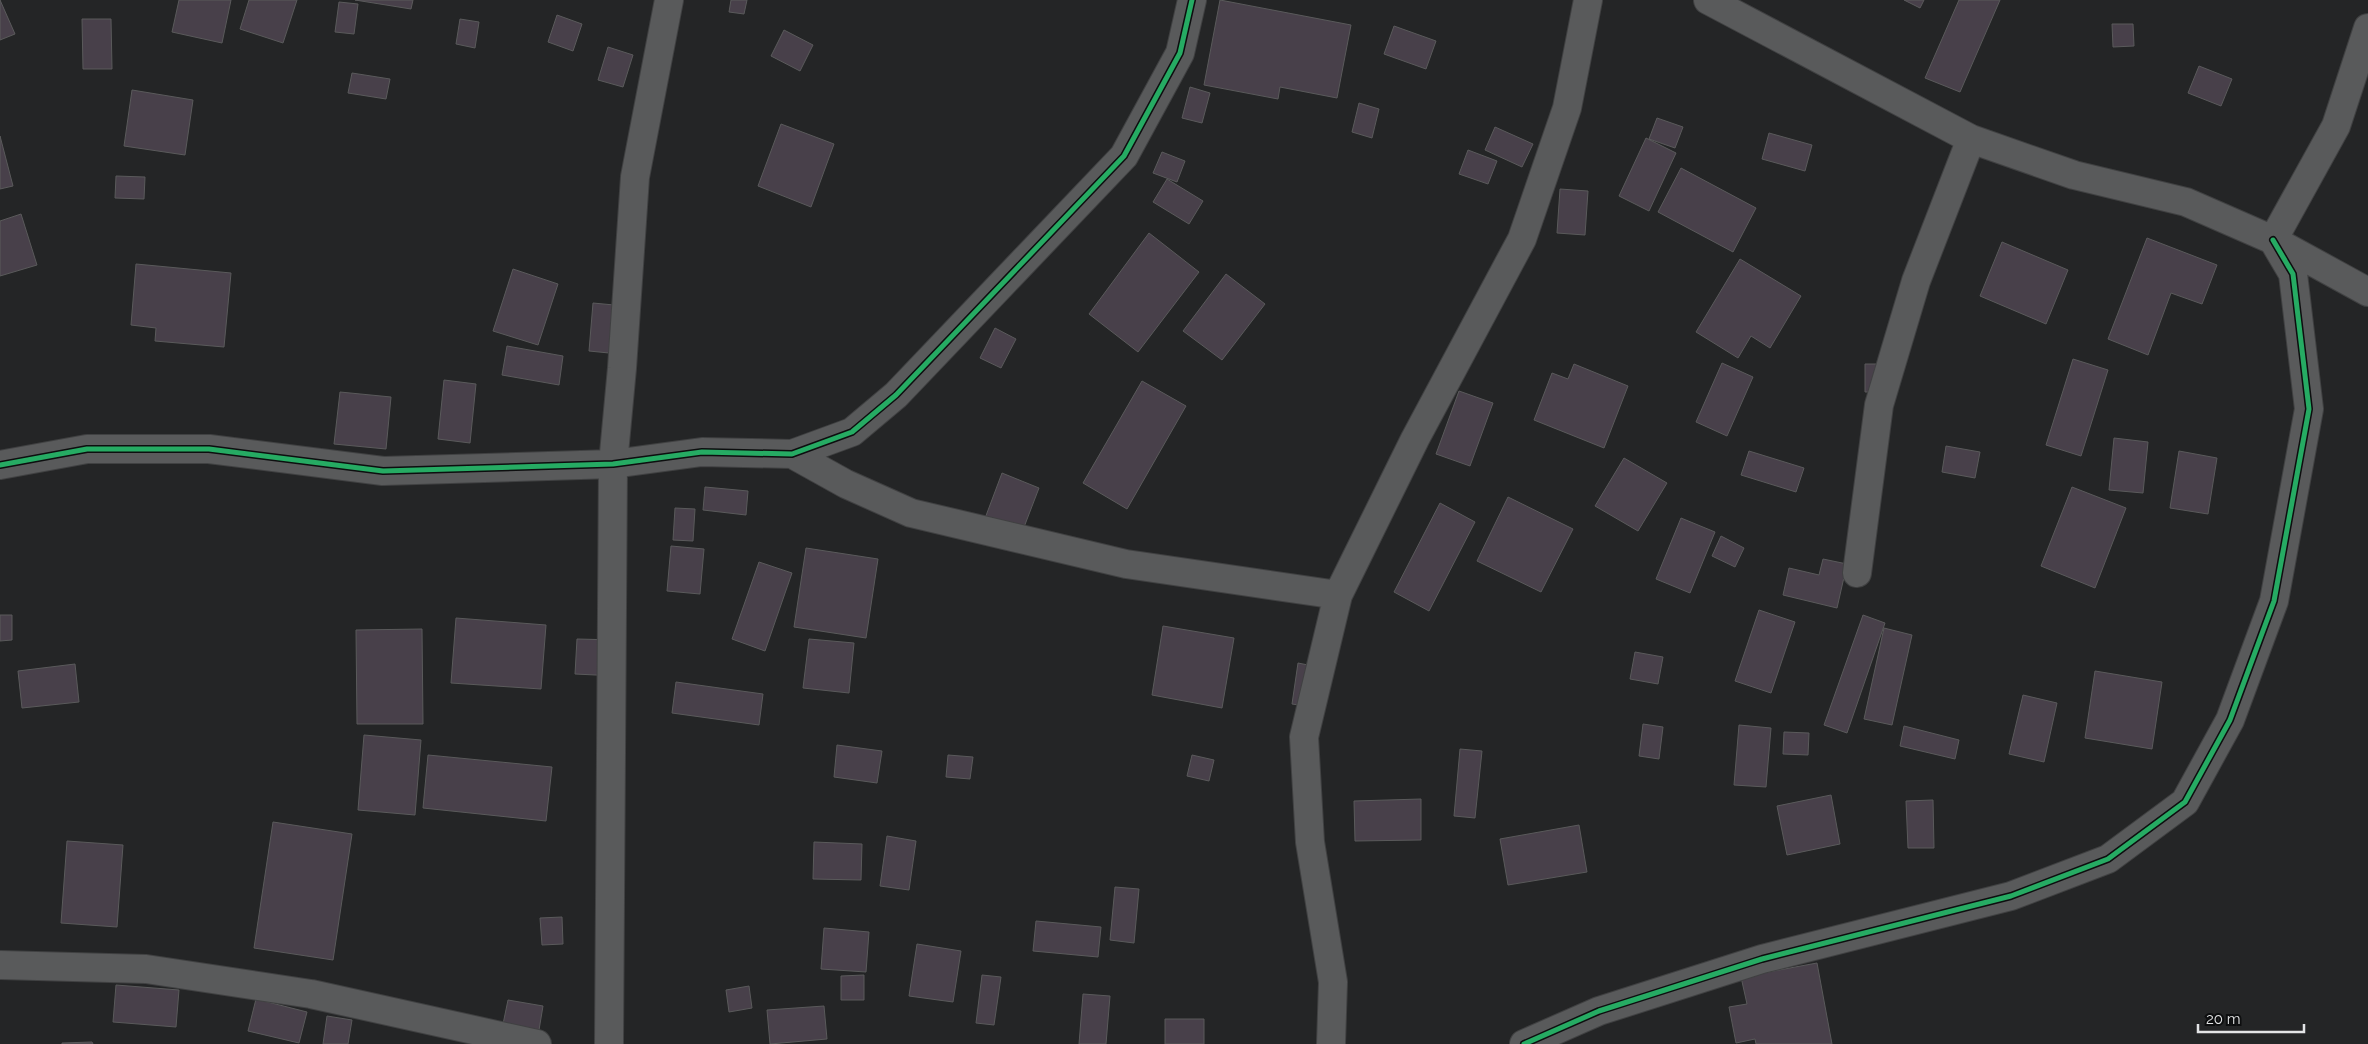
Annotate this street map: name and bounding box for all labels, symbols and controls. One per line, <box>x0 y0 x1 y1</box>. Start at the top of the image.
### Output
scale bar <box>2198 1002 2304 1034</box>
text: 20 m <box>2206 1010 2241 1028</box>

